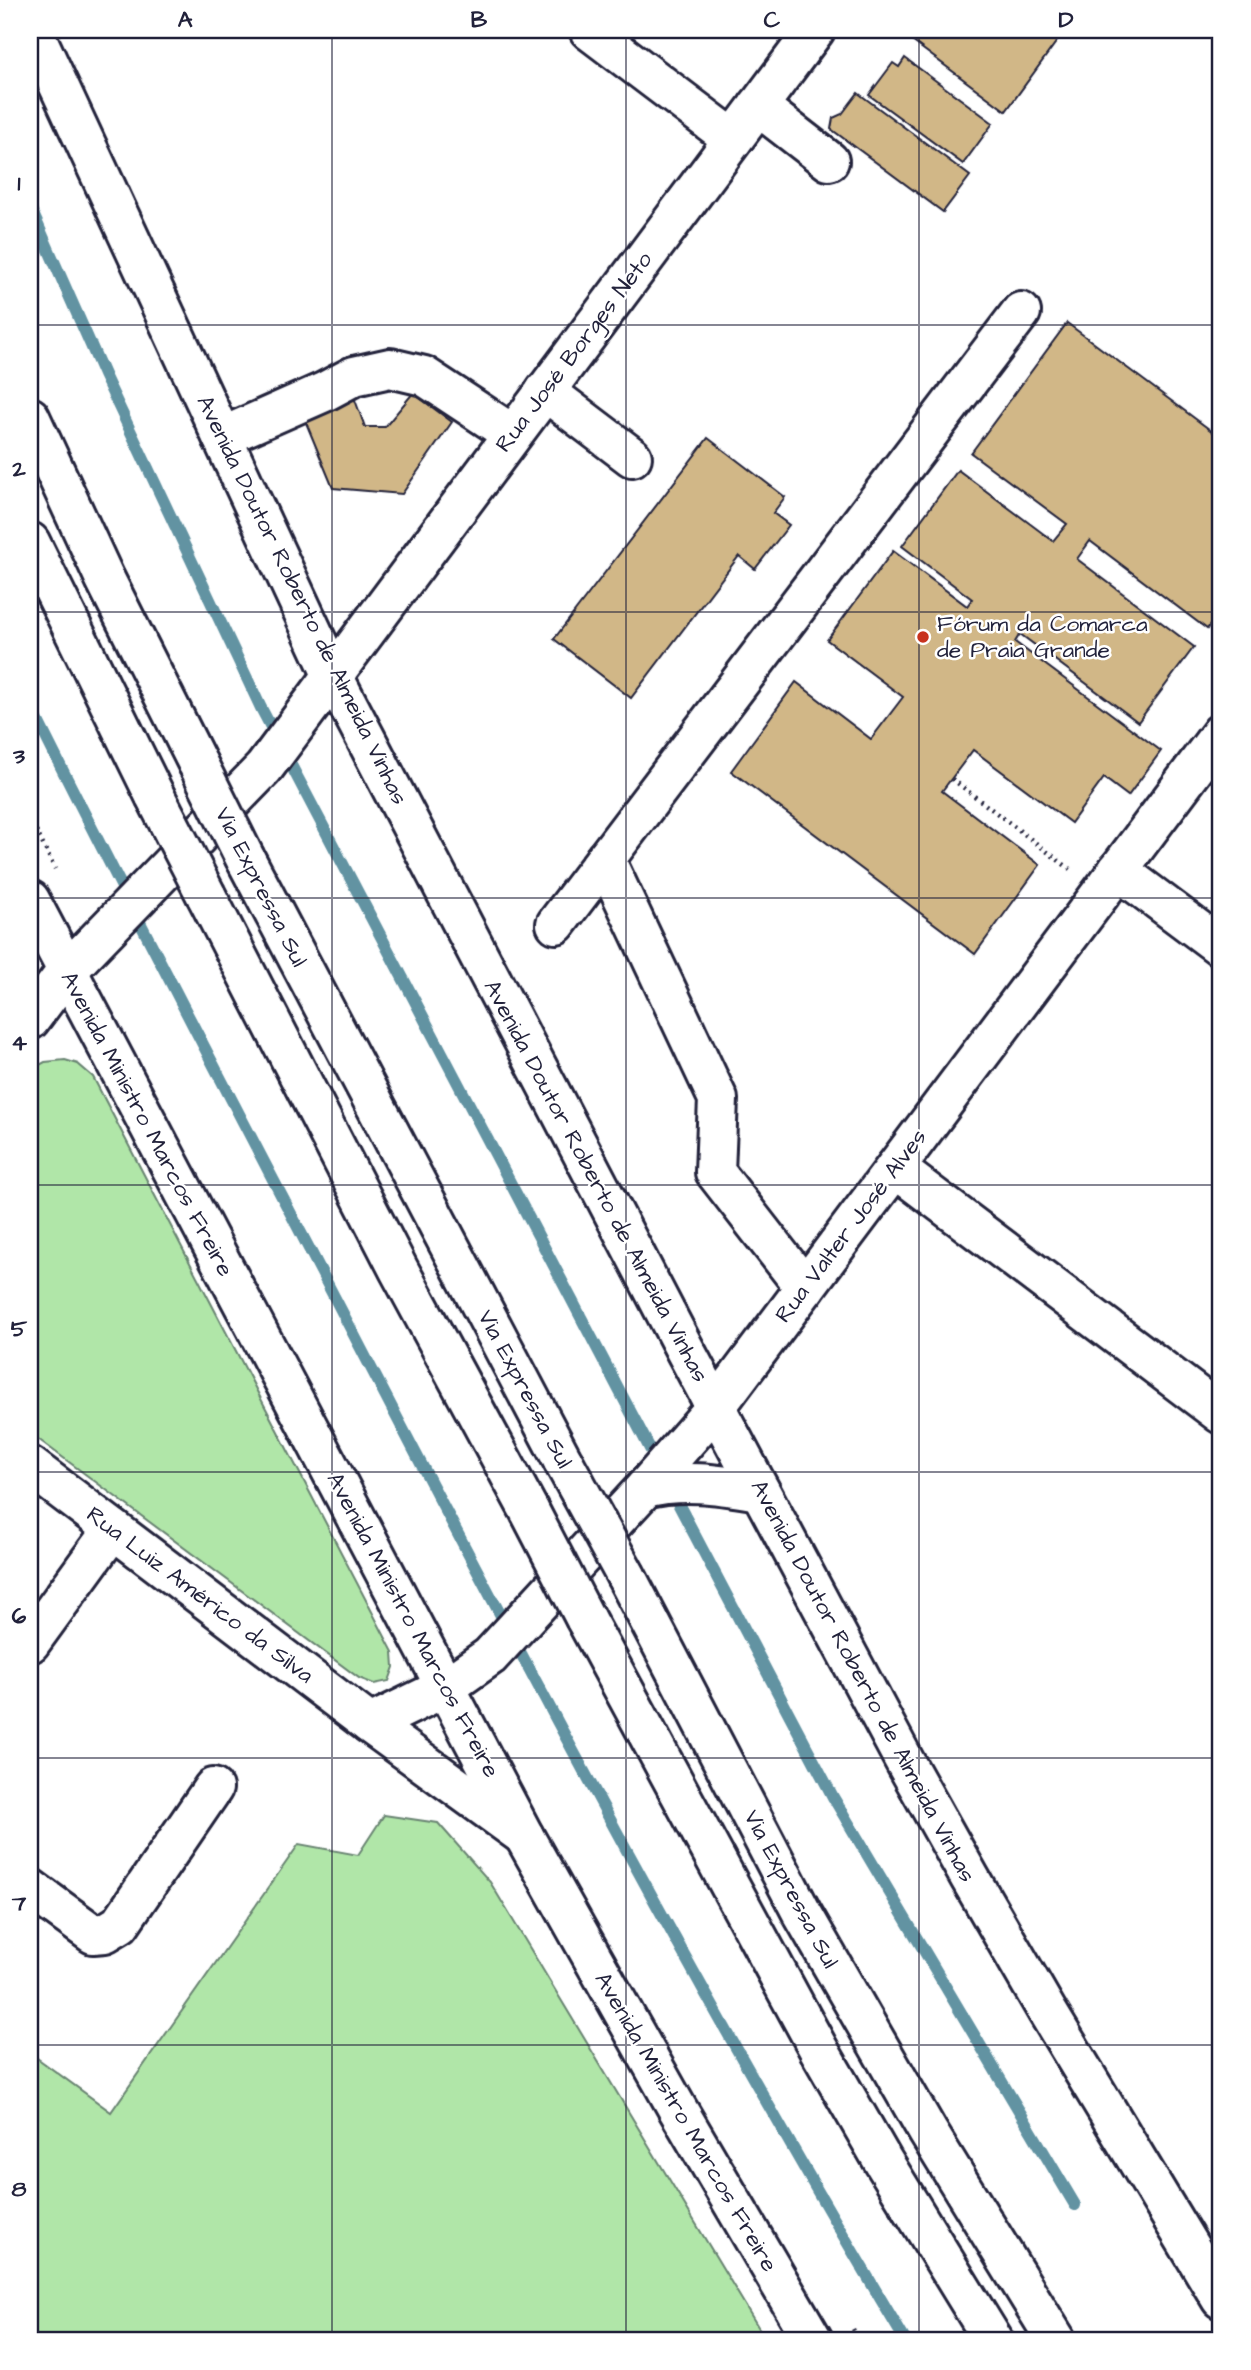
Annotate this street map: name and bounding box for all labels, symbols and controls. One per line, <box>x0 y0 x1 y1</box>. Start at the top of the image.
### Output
text: A <box>178 4 193 36</box>
text: B <box>471 4 488 36</box>
text: C <box>764 4 781 36</box>
text: D <box>1059 4 1074 36</box>
text: 1 <box>18 167 21 199</box>
street label: Rua José Borges Neto <box>488 245 661 459</box>
street label: Avenida Doutor Roberto de Almeida Vinhas <box>189 390 415 810</box>
text: 2 <box>11 453 26 485</box>
place label: Fórum da Comarca de Praia Grande <box>937 608 1148 666</box>
marker: Fórum da Comarca de Praia Grande <box>915 629 931 645</box>
text: 3 <box>12 740 25 772</box>
street label: Via Expressa Sul <box>207 802 315 972</box>
street label: Avenida Ministro Marcos Freire <box>53 966 241 1282</box>
street label: Avenida Doutor Roberto de Almeida Vinhas <box>476 974 716 1388</box>
text: 4 <box>11 1027 27 1059</box>
street label: Rua Valter José Alves <box>768 1123 934 1329</box>
street label: Via Expressa Sul <box>470 1304 580 1474</box>
text: 5 <box>11 1313 28 1345</box>
street label: Avenida Ministro Marcos Freire <box>319 1467 507 1783</box>
street label: Avenida Doutor Roberto de Almeida Vinhas <box>743 1474 983 1888</box>
street label: Rua Luiz Américo da Silva <box>80 1499 320 1691</box>
text: 6 <box>12 1600 27 1632</box>
street label: Via Expressa Sul <box>736 1804 846 1974</box>
text: 7 <box>11 1887 27 1919</box>
street label: Avenida Ministro Marcos Freire <box>587 1966 785 2278</box>
text: 8 <box>12 2173 27 2205</box>

